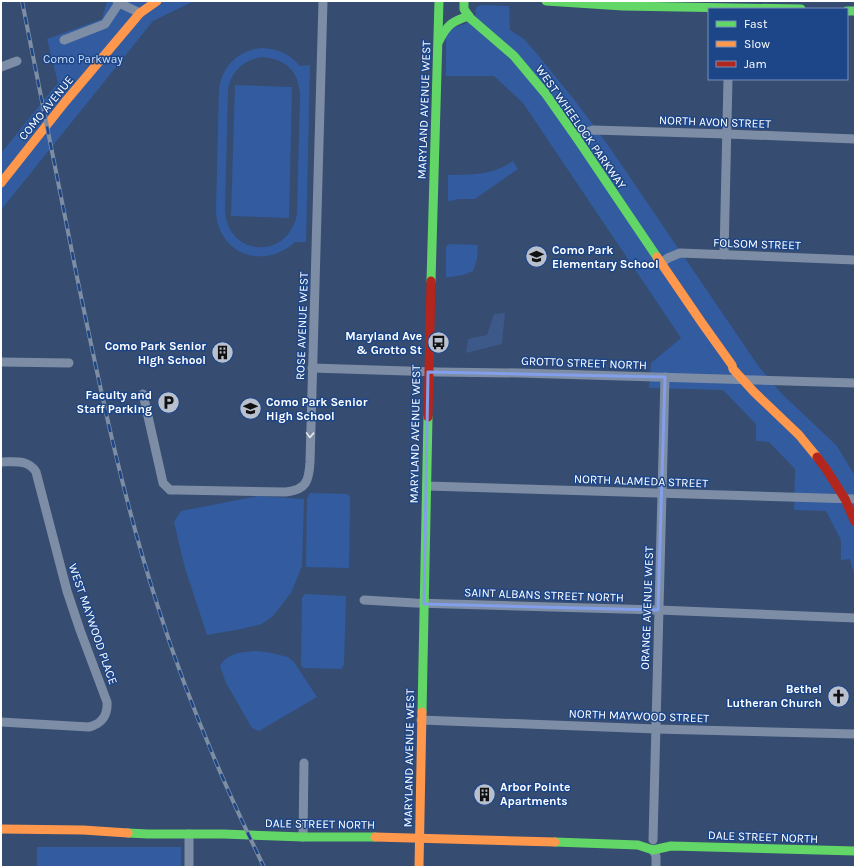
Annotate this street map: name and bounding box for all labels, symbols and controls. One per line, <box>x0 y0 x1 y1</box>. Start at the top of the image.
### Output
legend <box>708 8 848 80</box>
text: Fast <box>744 17 768 31</box>
text: Slow <box>744 37 770 51</box>
street label: MARYLAND AVENUE WEST <box>415 40 433 180</box>
park label: Como Parkway <box>43 52 123 66</box>
text: Jam <box>744 57 767 71</box>
street label: WEST WHEELOCK PARKWAY <box>533 62 629 192</box>
street label: COMO AVENUE <box>16 73 76 143</box>
street label: NORTH AVON STREET <box>659 113 771 131</box>
street label: FOLSOM STREET <box>713 235 801 253</box>
place label: Como Park Elementary School <box>552 243 659 271</box>
school or university icon: Como Park Elementary School <box>523 244 549 270</box>
street label: ROSE AVENUE WEST <box>293 272 311 380</box>
place label: Maryland Ave & Grotto St <box>345 329 422 357</box>
bus stop icon: Maryland Ave & Grotto St <box>425 330 451 356</box>
place label: Como Park Senior HIgh School <box>105 339 206 367</box>
building icon: Como Park Senior HIgh School <box>209 340 235 366</box>
street label: GROTTO STREET NORTH <box>521 354 647 372</box>
street label: MARYLAND AVENUE WEST <box>407 364 423 504</box>
place label: Faculty and Staff Parking <box>77 388 152 416</box>
parking icon: Faculty and Staff Parking <box>155 389 181 415</box>
place label: Como Park Senior High School <box>266 395 368 423</box>
school or university icon: Como Park Senior High School <box>238 396 264 422</box>
one-way arrow <box>306 432 315 438</box>
street label: NORTH ALAMEDA STREET <box>574 472 708 490</box>
street label: ORANGE AVENUE WEST <box>638 546 656 670</box>
street label: WEST MAYWOOD PLACE <box>66 562 120 686</box>
street label: SAINT ALBANS STREET NORTH <box>464 585 624 605</box>
place label: Bethel Lutheran Church <box>727 682 822 710</box>
church icon: Bethel Lutheran Church <box>825 683 851 709</box>
street label: MARYLAND AVENUE WEST <box>401 688 417 828</box>
street label: NORTH MAYWOOD STREET <box>568 707 710 725</box>
place label: Arbor Pointe Apartments <box>500 780 570 808</box>
building icon: Arbor Pointe Apartments <box>472 781 498 807</box>
street label: DALE STREET NORTH <box>265 816 375 832</box>
street label: DALE STREET NORTH <box>708 828 818 846</box>

